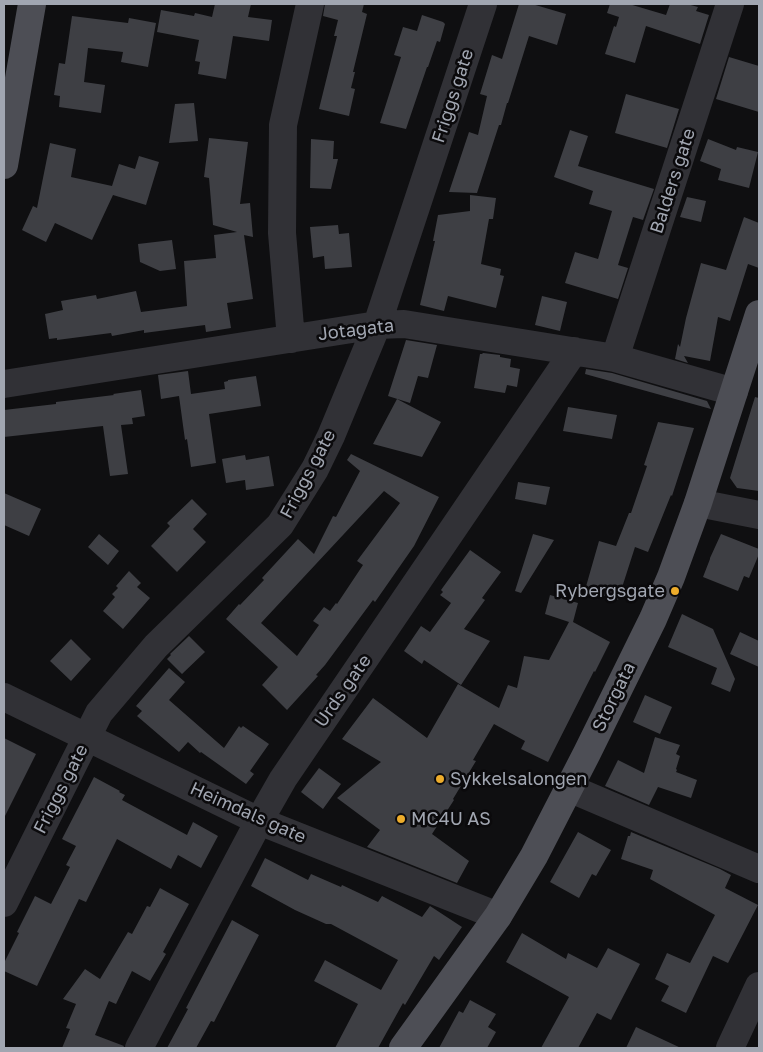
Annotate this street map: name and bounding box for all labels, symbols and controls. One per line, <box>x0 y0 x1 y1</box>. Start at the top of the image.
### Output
street label: Friggs gate <box>428 46 478 146</box>
street label: Balders gate <box>646 126 700 236</box>
street label: Jotagata <box>317 315 395 345</box>
street label: Friggs gate <box>276 426 340 522</box>
place label: Rybergsgate <box>555 580 665 602</box>
marker: Rybergsgate <box>669 585 681 597</box>
street label: Urds gate <box>310 650 376 732</box>
street label: Storgata <box>588 659 640 735</box>
street label: Friggs gate <box>29 741 93 837</box>
place label: Sykkelsalongen <box>450 768 587 790</box>
marker: Sykkelsalongen <box>434 773 446 785</box>
street label: Heimdals gate <box>187 778 309 848</box>
place label: MC4U AS <box>411 808 491 830</box>
marker: MC4U AS <box>395 813 407 825</box>

